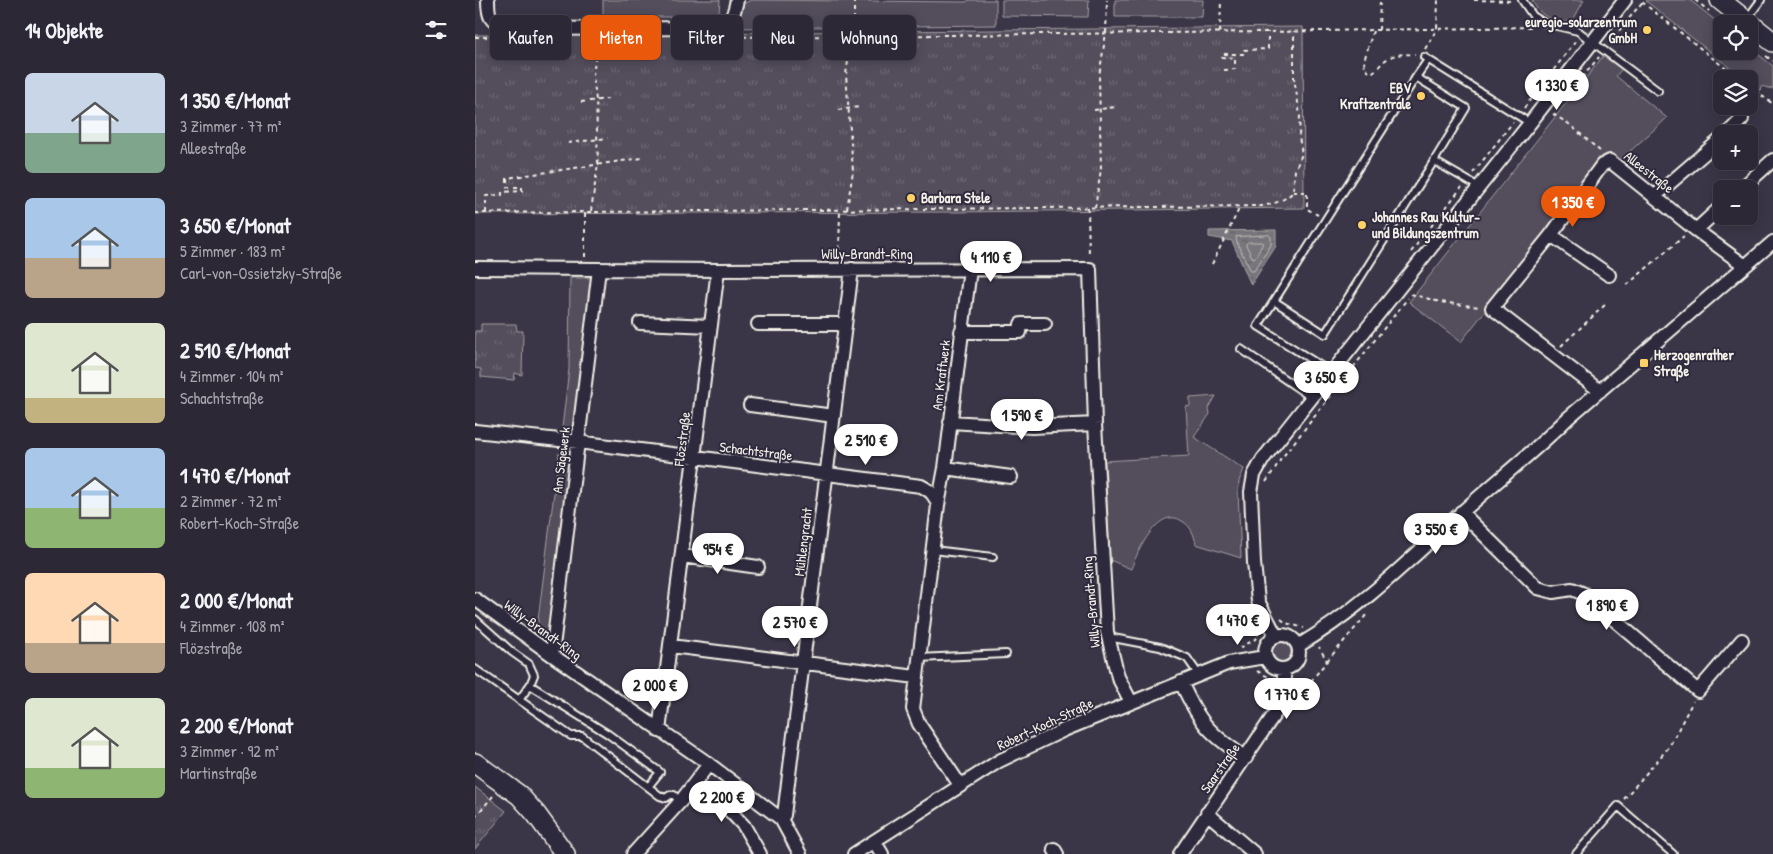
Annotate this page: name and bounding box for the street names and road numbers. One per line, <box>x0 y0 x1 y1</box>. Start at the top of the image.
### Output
street label: Alleestraße <box>1620 146 1678 198</box>
street label: Willy-Brandt-Ring <box>821 244 913 264</box>
street label: Am Kraftwerk <box>927 338 954 411</box>
street label: Flözstraße <box>669 410 695 468</box>
street label: Am Sägewerk <box>547 426 575 494</box>
street label: Schachtstraße <box>718 437 794 465</box>
street label: Mühlengracht <box>789 507 817 577</box>
street label: Willy-Brandt-Ring <box>1077 555 1105 649</box>
street label: Willy-Brandt-Ring <box>500 595 586 665</box>
street label: Robert-Koch-Straße <box>994 693 1097 755</box>
street label: Saarstraße <box>1196 739 1245 797</box>

